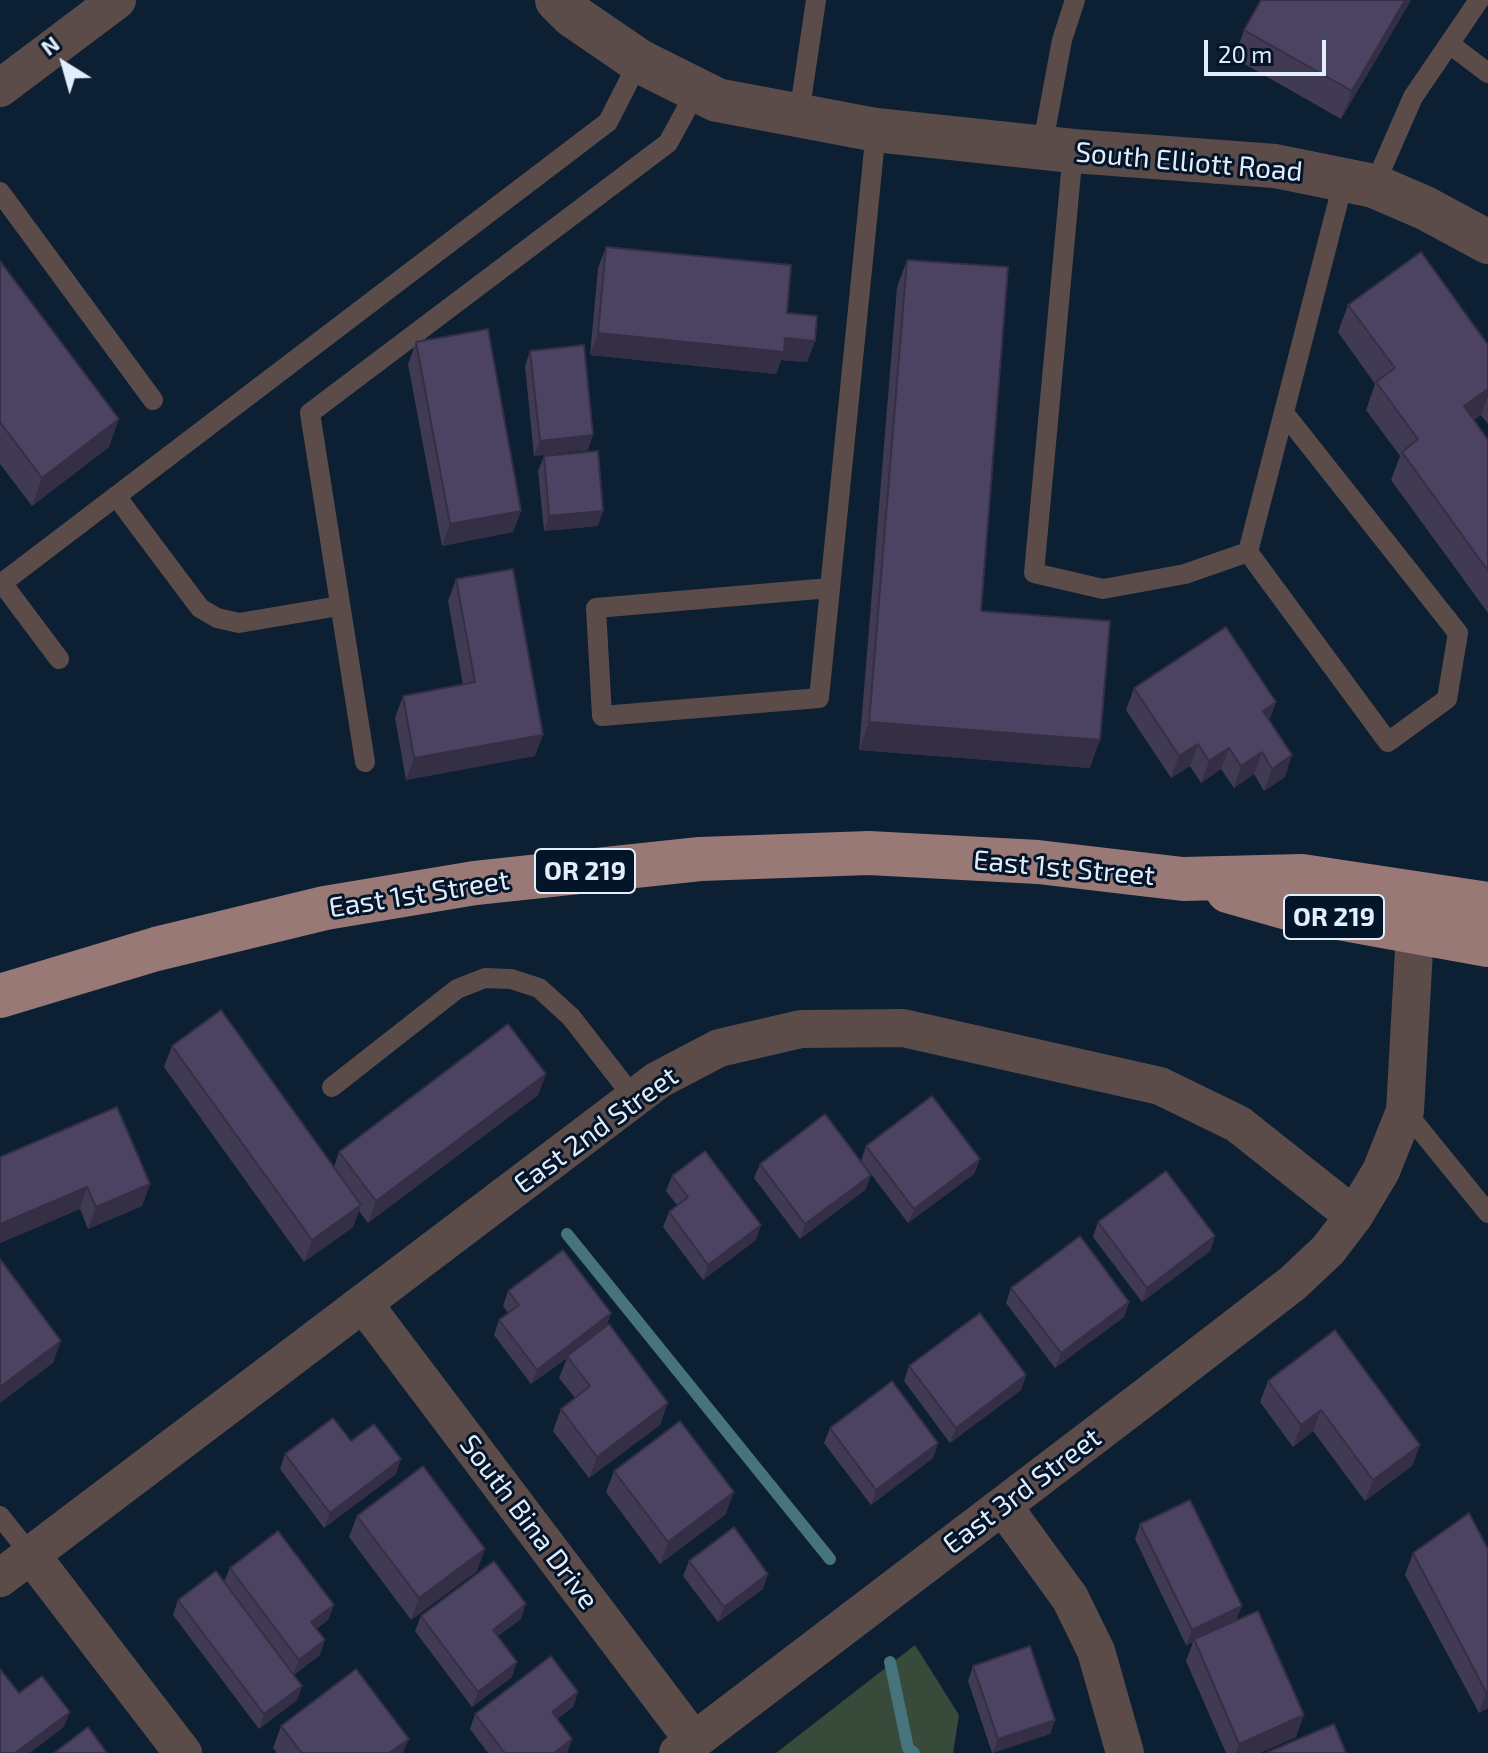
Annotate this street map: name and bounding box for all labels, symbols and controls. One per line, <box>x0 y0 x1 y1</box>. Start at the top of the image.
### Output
north arrow <box>24 24 104 104</box>
scale bar <box>1208 24 1330 74</box>
text: N <box>35 30 64 60</box>
text: 20 m <box>1218 39 1272 68</box>
street label: South Elliott Road <box>1074 135 1304 189</box>
street label: East 1st Street <box>972 843 1156 893</box>
road number: OR 219 <box>535 849 635 893</box>
street label: East 1st Street <box>326 863 512 925</box>
road number: OR 219 <box>1284 895 1384 939</box>
street label: East 2nd Street <box>508 1059 684 1201</box>
street label: East 3rd Street <box>936 1421 1108 1561</box>
street label: South Bina Drive <box>453 1428 605 1616</box>

